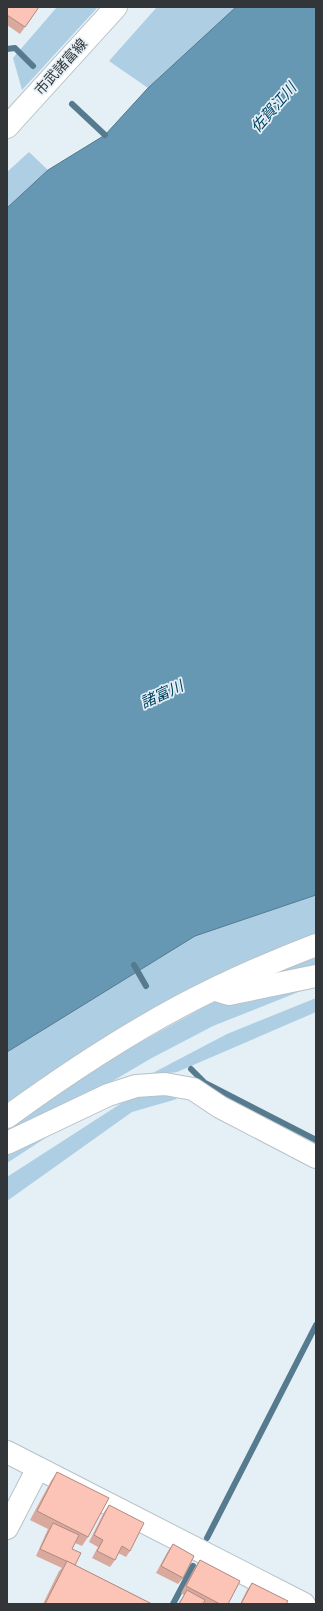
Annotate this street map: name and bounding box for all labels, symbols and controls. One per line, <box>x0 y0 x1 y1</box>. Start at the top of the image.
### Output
street label: 市武諸富線 <box>31 35 91 99</box>
water label: 佐賀江川 <box>247 78 302 137</box>
water label: 諸富川 <box>138 676 188 713</box>

